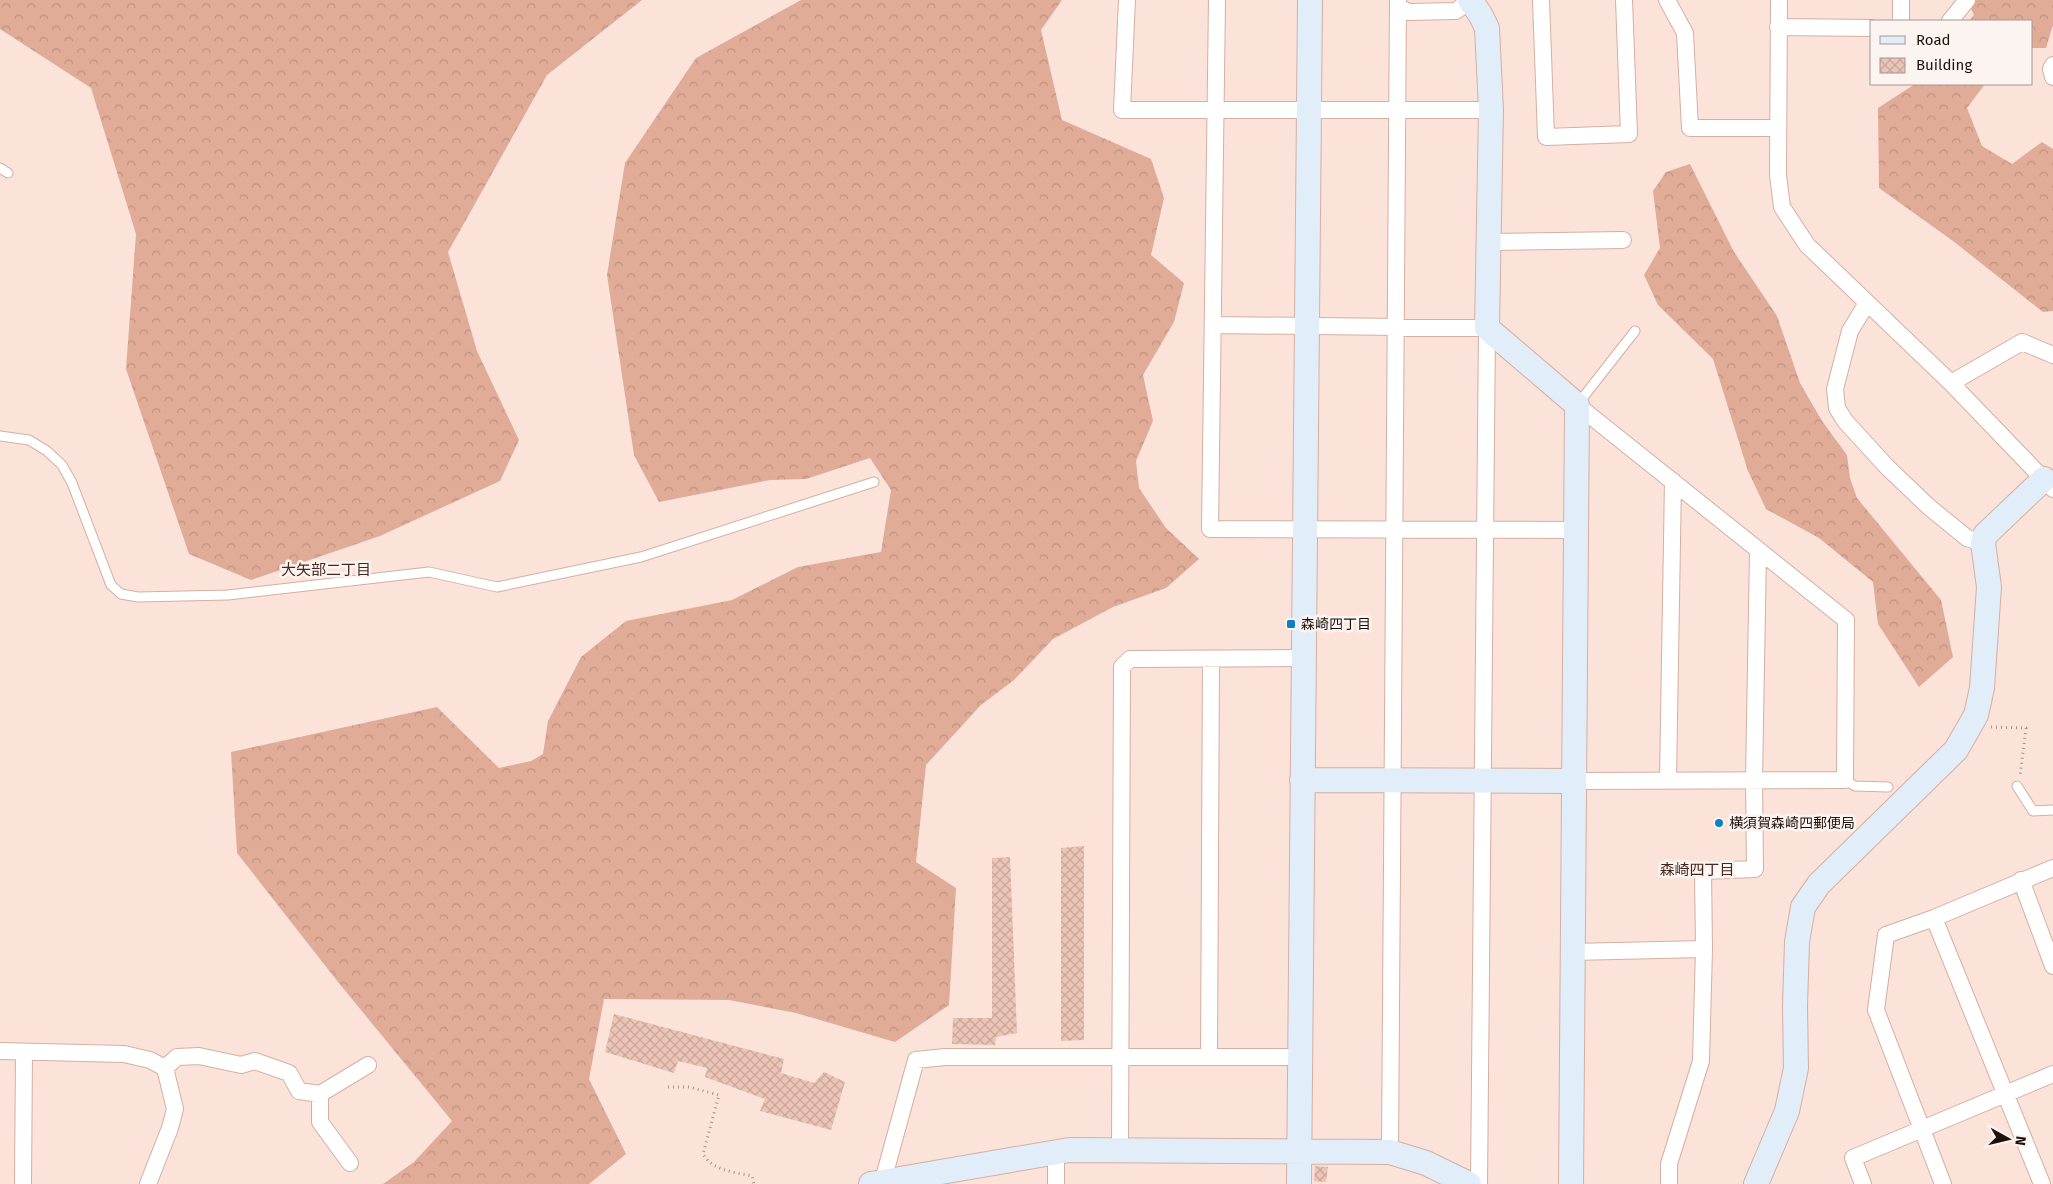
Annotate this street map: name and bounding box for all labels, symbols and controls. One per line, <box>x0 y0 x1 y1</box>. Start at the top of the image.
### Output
legend <box>1870 20 2033 85</box>
text: Road <box>1916 31 1951 49</box>
text: Building <box>1916 56 1972 74</box>
district label: 大矢部二丁目 <box>281 561 371 579</box>
place label: 森崎四丁目 <box>1301 616 1371 633</box>
marker: 森崎四丁目 <box>1285 618 1297 630</box>
place label: 横須賀森崎四郵便局 <box>1729 815 1855 832</box>
marker: 横須賀森崎四郵便局 <box>1713 817 1725 829</box>
district label: 森崎四丁目 <box>1659 861 1735 879</box>
north arrow <box>1983 1114 2033 1164</box>
text: N <box>2011 1135 2029 1147</box>

